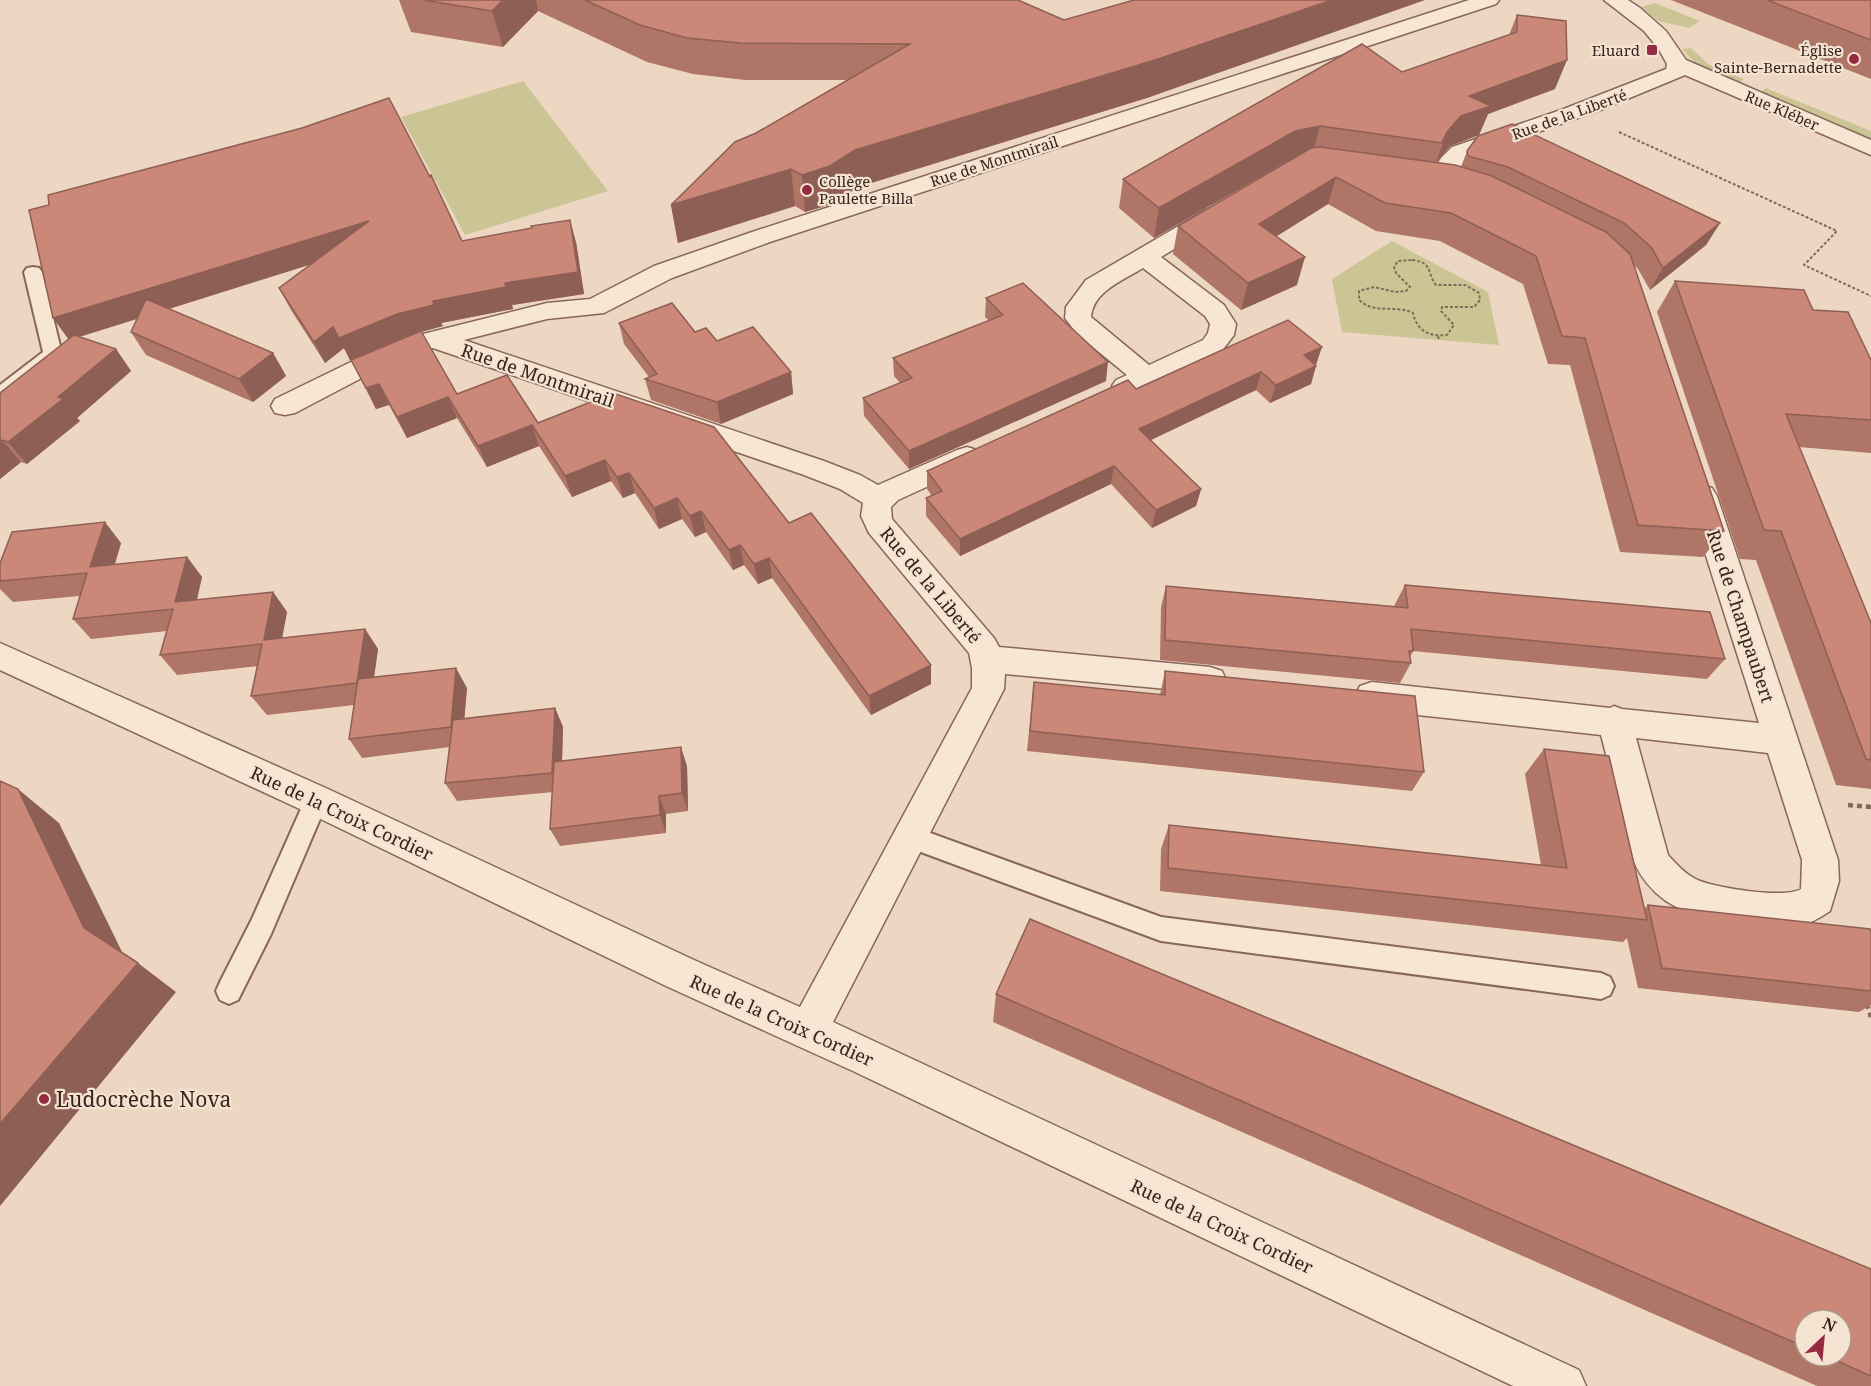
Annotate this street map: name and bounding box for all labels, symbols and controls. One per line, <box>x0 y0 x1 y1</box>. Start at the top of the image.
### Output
place label: Eluard <box>1592 40 1640 60</box>
place label: Église Sainte-Bernadette <box>1714 40 1842 77</box>
marker: Eluard <box>1645 43 1659 57</box>
marker: Église Sainte-Bernadette <box>1847 52 1861 66</box>
street label: Rue de la Liberté <box>1509 84 1629 144</box>
street label: Rue Kléber <box>1742 85 1822 135</box>
street label: Rue de Montmirail <box>927 131 1061 191</box>
place label: Collège Paulette Billa <box>819 171 914 208</box>
marker: Collège Paulette Billa <box>800 183 814 197</box>
street label: Rue de Montmirail <box>458 338 618 413</box>
street label: Rue de la Liberté <box>875 522 987 648</box>
street label: Rue de Champaubert <box>1702 526 1780 706</box>
street label: Rue de la Croix Cordier <box>247 760 438 866</box>
street label: Rue de la Croix Cordier <box>686 969 878 1072</box>
place label: Ludocrèche Nova <box>56 1085 231 1113</box>
marker: Ludocrèche Nova <box>37 1092 51 1106</box>
street label: Rue de la Croix Cordier <box>1127 1173 1318 1279</box>
north arrow <box>1793 1308 1853 1368</box>
text: N <box>1819 1312 1840 1337</box>

